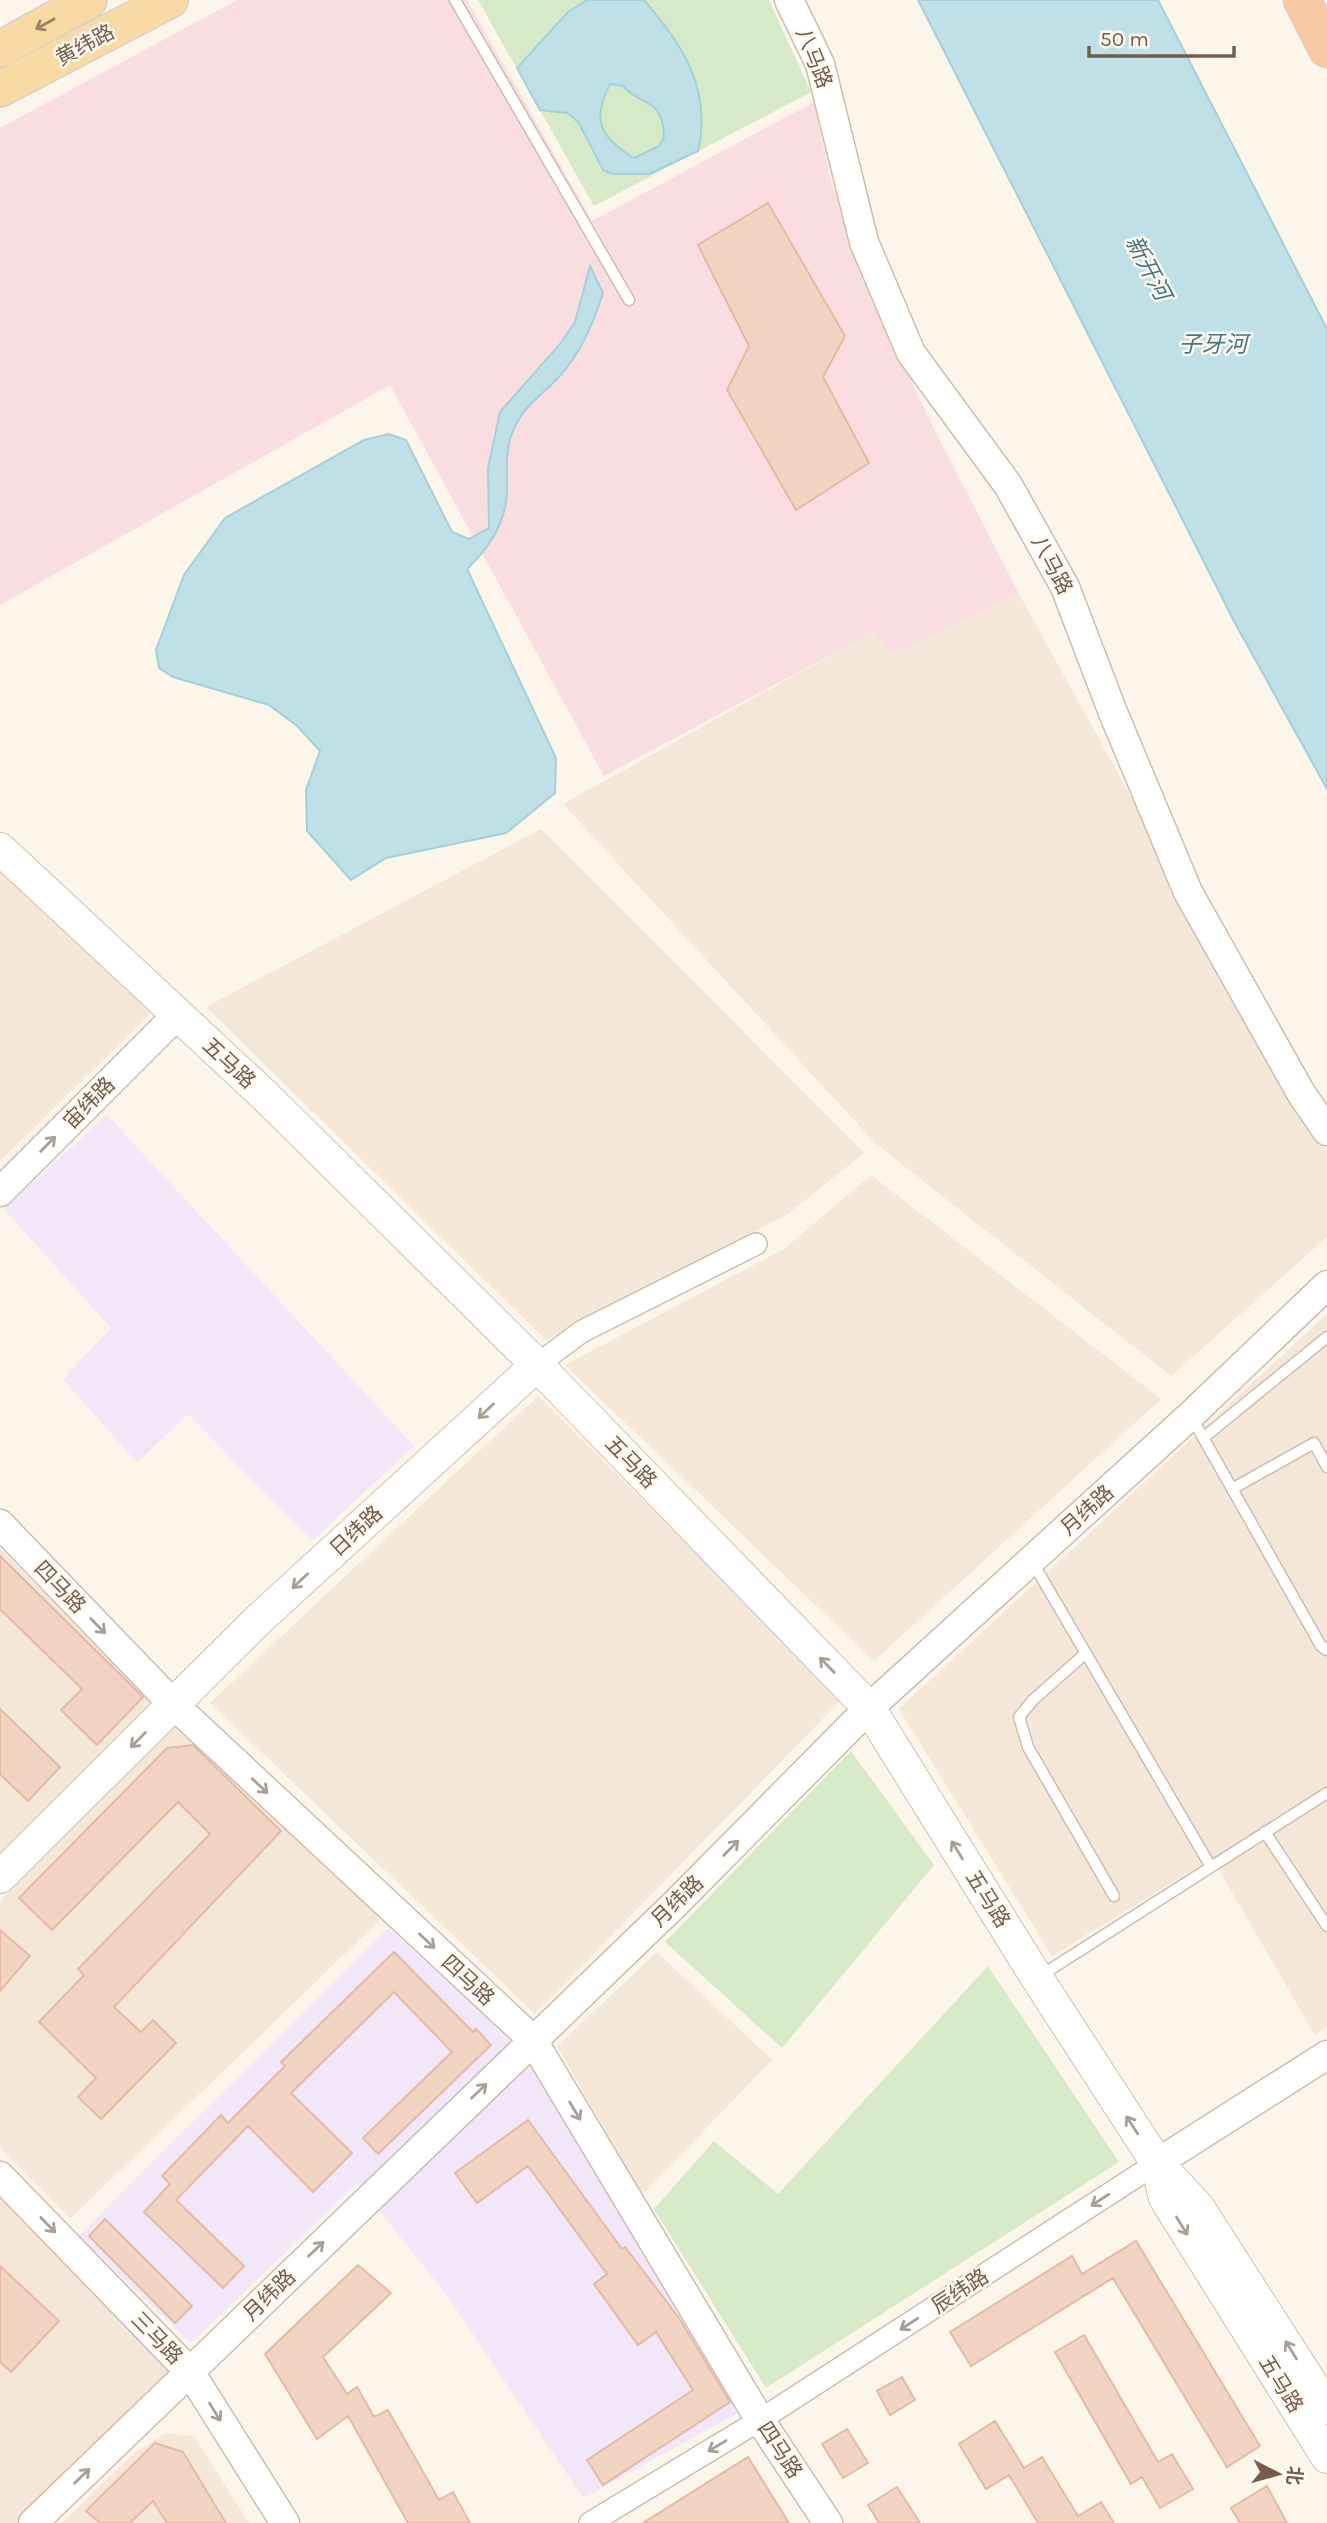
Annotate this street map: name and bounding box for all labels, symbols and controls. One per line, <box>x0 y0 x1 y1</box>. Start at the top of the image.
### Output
scale bar <box>1089 14 1234 58</box>
one-way arrow <box>35 17 55 31</box>
street label: 黄纬路 <box>52 20 118 70</box>
street label: 八马路 <box>791 24 837 92</box>
text: 50 m <box>1100 27 1149 51</box>
water label: 新开河 <box>1120 231 1178 308</box>
water label: 子牙河 <box>1179 331 1252 358</box>
street label: 八马路 <box>1027 532 1077 598</box>
street label: 五马路 <box>198 1033 260 1093</box>
street label: 宙纬路 <box>58 1072 120 1134</box>
one-way arrow <box>40 1135 57 1152</box>
one-way arrow <box>477 1403 495 1419</box>
street label: 五马路 <box>600 1431 662 1493</box>
street label: 月纬路 <box>1056 1480 1118 1540</box>
street label: 日纬路 <box>325 1501 387 1561</box>
street label: 四马路 <box>29 1556 91 1618</box>
one-way arrow <box>292 1573 310 1589</box>
one-way arrow <box>90 1618 107 1635</box>
one-way arrow <box>819 1657 836 1674</box>
one-way arrow <box>130 1732 147 1749</box>
one-way arrow <box>251 1778 269 1794</box>
one-way arrow <box>723 1839 740 1856</box>
one-way arrow <box>950 1841 964 1861</box>
street label: 五马路 <box>961 1866 1015 1932</box>
street label: 月纬路 <box>646 1870 708 1932</box>
one-way arrow <box>418 1933 436 1949</box>
street label: 四马路 <box>437 1950 499 2010</box>
one-way arrow <box>471 2082 488 2099</box>
one-way arrow <box>568 2100 582 2120</box>
one-way arrow <box>1125 2116 1139 2135</box>
one-way arrow <box>1090 2193 1110 2207</box>
one-way arrow <box>1175 2215 1189 2235</box>
one-way arrow <box>39 2216 56 2233</box>
one-way arrow <box>307 2241 324 2258</box>
street label: 月纬路 <box>238 2264 300 2326</box>
street label: 辰纬路 <box>927 2264 993 2318</box>
street label: 三马路 <box>126 2307 188 2369</box>
one-way arrow <box>899 2317 919 2331</box>
one-way arrow <box>1284 2341 1298 2361</box>
street label: 五马路 <box>1254 2351 1308 2417</box>
one-way arrow <box>209 2402 223 2422</box>
street label: 四马路 <box>753 2417 807 2483</box>
one-way arrow <box>707 2439 727 2453</box>
north arrow <box>1243 2439 1313 2509</box>
text: 北 <box>1282 2465 1306 2486</box>
one-way arrow <box>73 2467 90 2484</box>

